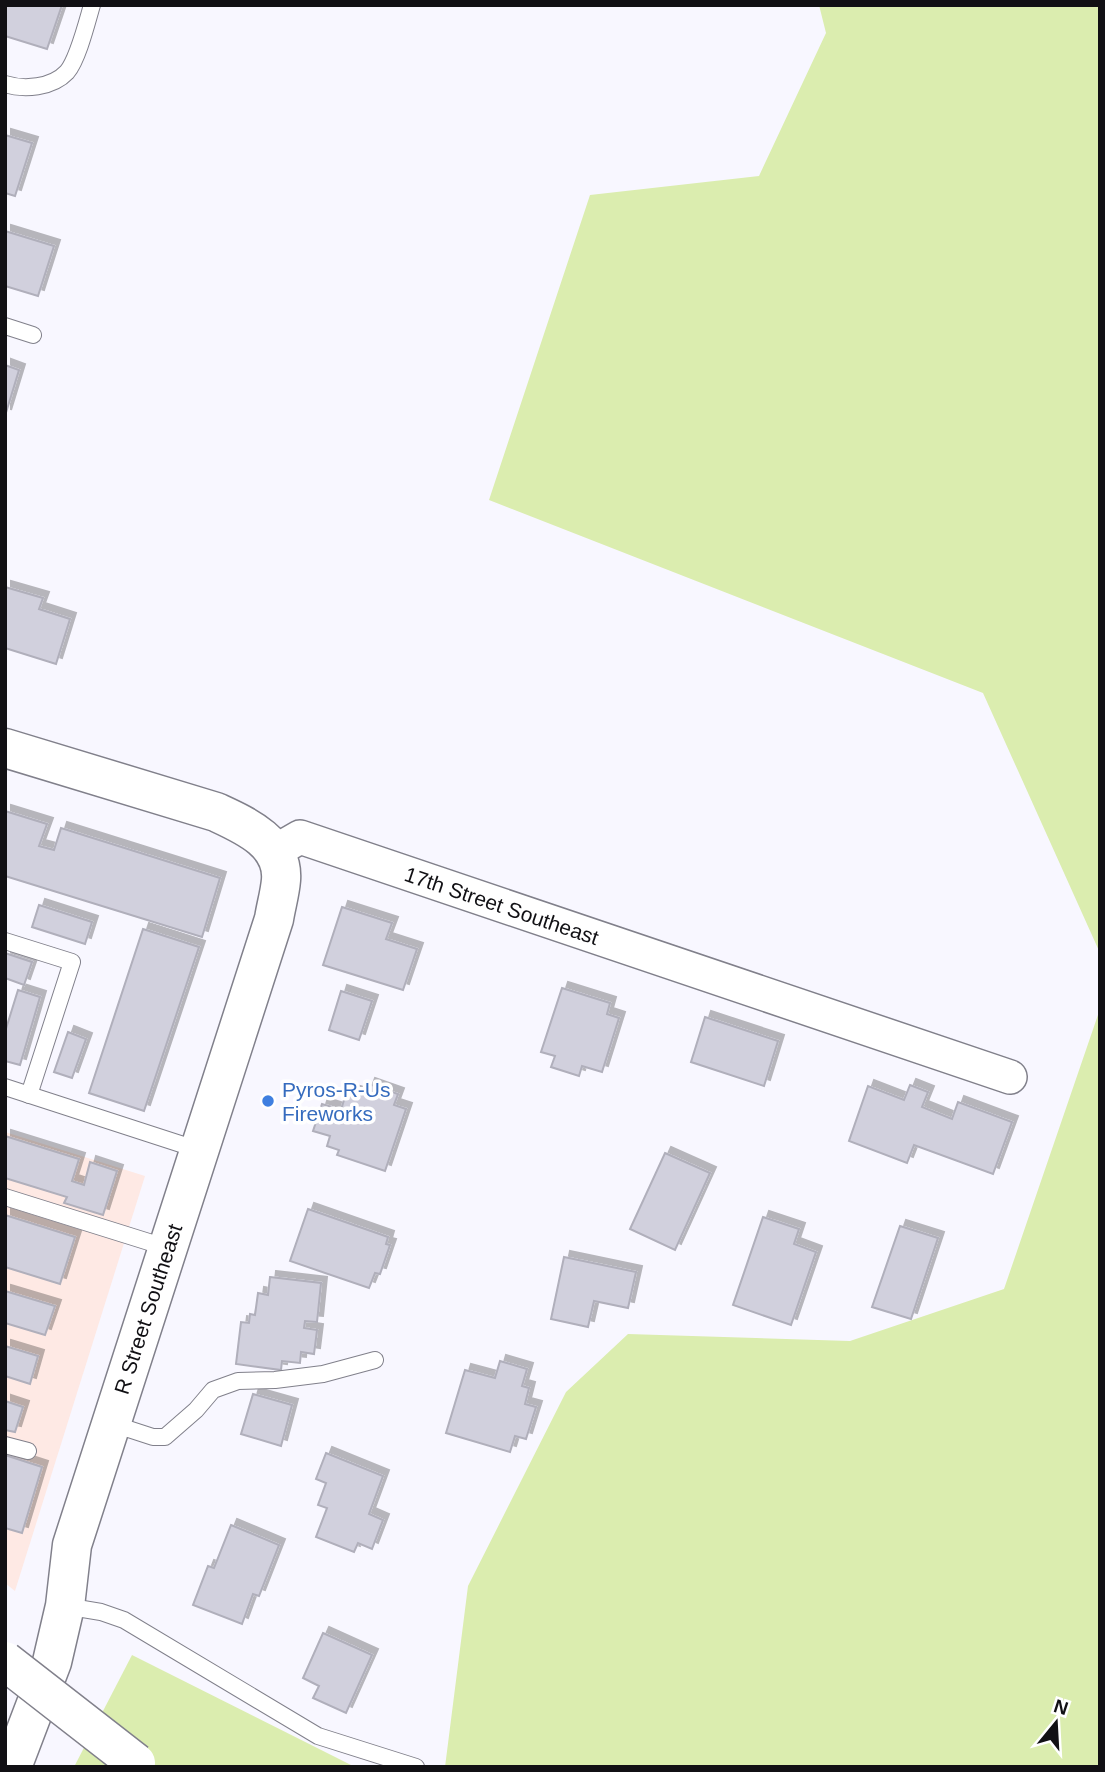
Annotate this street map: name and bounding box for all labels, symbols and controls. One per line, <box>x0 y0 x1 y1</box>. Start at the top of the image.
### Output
street label: 17th Street Southeast <box>402 862 602 949</box>
place label: Pyros-R-Us Fireworks <box>282 1078 391 1125</box>
marker: Pyros-R-Us Fireworks <box>260 1093 276 1109</box>
street label: R Street Southeast <box>110 1221 186 1397</box>
north arrow <box>1021 1688 1091 1758</box>
text: N <box>1051 1695 1071 1719</box>

